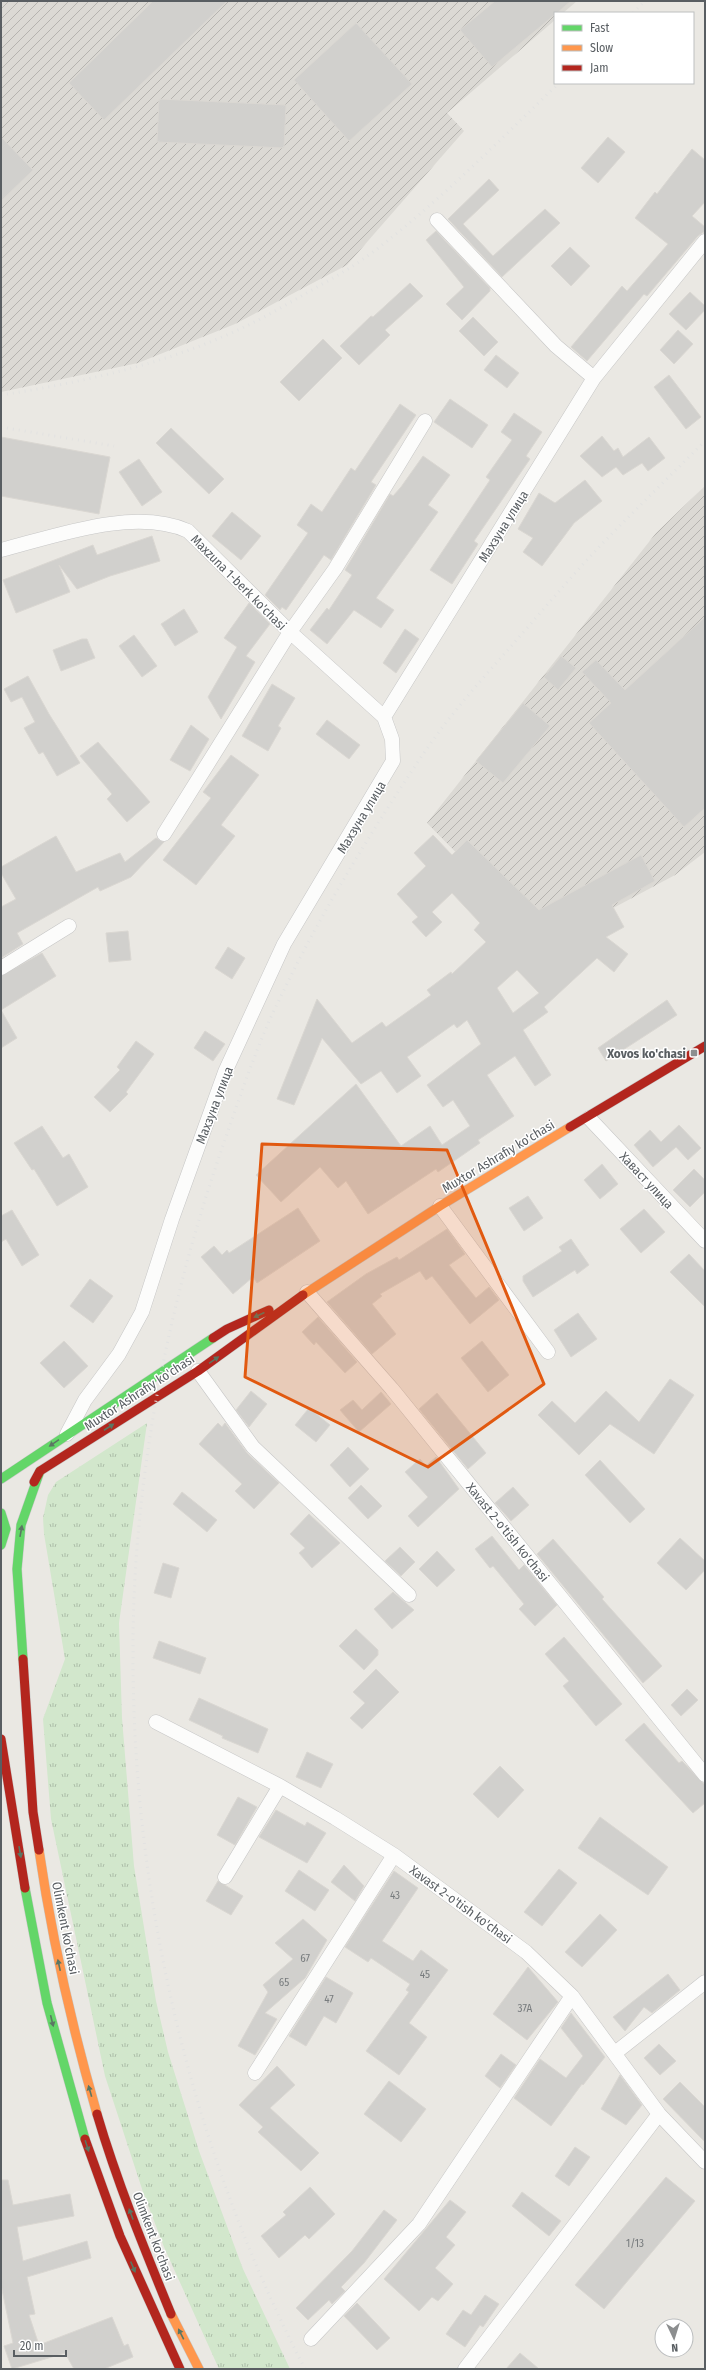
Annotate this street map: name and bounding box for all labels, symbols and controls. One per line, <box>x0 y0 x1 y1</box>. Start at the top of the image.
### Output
legend <box>554 12 694 84</box>
text: Fast <box>590 21 609 35</box>
text: Slow <box>590 41 613 55</box>
text: Jam <box>590 61 608 75</box>
street label: Махзуна улица <box>475 488 531 565</box>
street label: Maxzuna 1-berk ko'chasi <box>188 531 290 633</box>
street label: Махзуна улица <box>334 778 389 856</box>
place label: Xovos ko'chasi <box>606 1046 686 1061</box>
marker: Xovos ko'chasi <box>689 1048 699 1058</box>
street label: Махзуна улица <box>193 1064 236 1146</box>
street label: Muxtor Ashrafiy ko'chasi <box>439 1117 557 1196</box>
street label: Хаваст улица <box>617 1149 677 1212</box>
one-way arrow <box>253 1312 264 1318</box>
street label: Muxtor Ashrafiy ko'chasi <box>81 1351 197 1434</box>
one-way arrow <box>209 1356 219 1364</box>
one-way arrow <box>104 1423 114 1431</box>
one-way arrow <box>48 1439 59 1447</box>
street label: Xavast 2-o'tish ko'chasi <box>463 1480 552 1585</box>
one-way arrow <box>18 1524 24 1537</box>
one-way arrow <box>17 1845 23 1858</box>
street label: Xavast 2-o'tish ko'chasi <box>407 1862 515 1947</box>
street label: Olimkent ko'chasi <box>49 1880 82 1976</box>
house number: 43 <box>390 1889 400 1902</box>
house number: 67 <box>300 1952 310 1965</box>
one-way arrow <box>55 1959 61 1971</box>
house number: 45 <box>420 1968 430 1981</box>
house number: 65 <box>279 1976 289 1989</box>
house number: 47 <box>324 1993 334 2006</box>
house number: 37А <box>518 2002 533 2015</box>
one-way arrow <box>49 2014 55 2027</box>
one-way arrow <box>87 2085 93 2097</box>
one-way arrow <box>84 2140 90 2152</box>
street label: Olimkent ko'chasi <box>130 2190 177 2283</box>
one-way arrow <box>128 2208 134 2220</box>
house number: 1/13 <box>626 2237 644 2250</box>
one-way arrow <box>130 2262 136 2273</box>
north arrow <box>654 2318 694 2358</box>
one-way arrow <box>178 2328 185 2340</box>
scale bar <box>14 2332 66 2358</box>
text: 20 m <box>20 2339 44 2353</box>
text: N <box>671 2341 678 2354</box>

